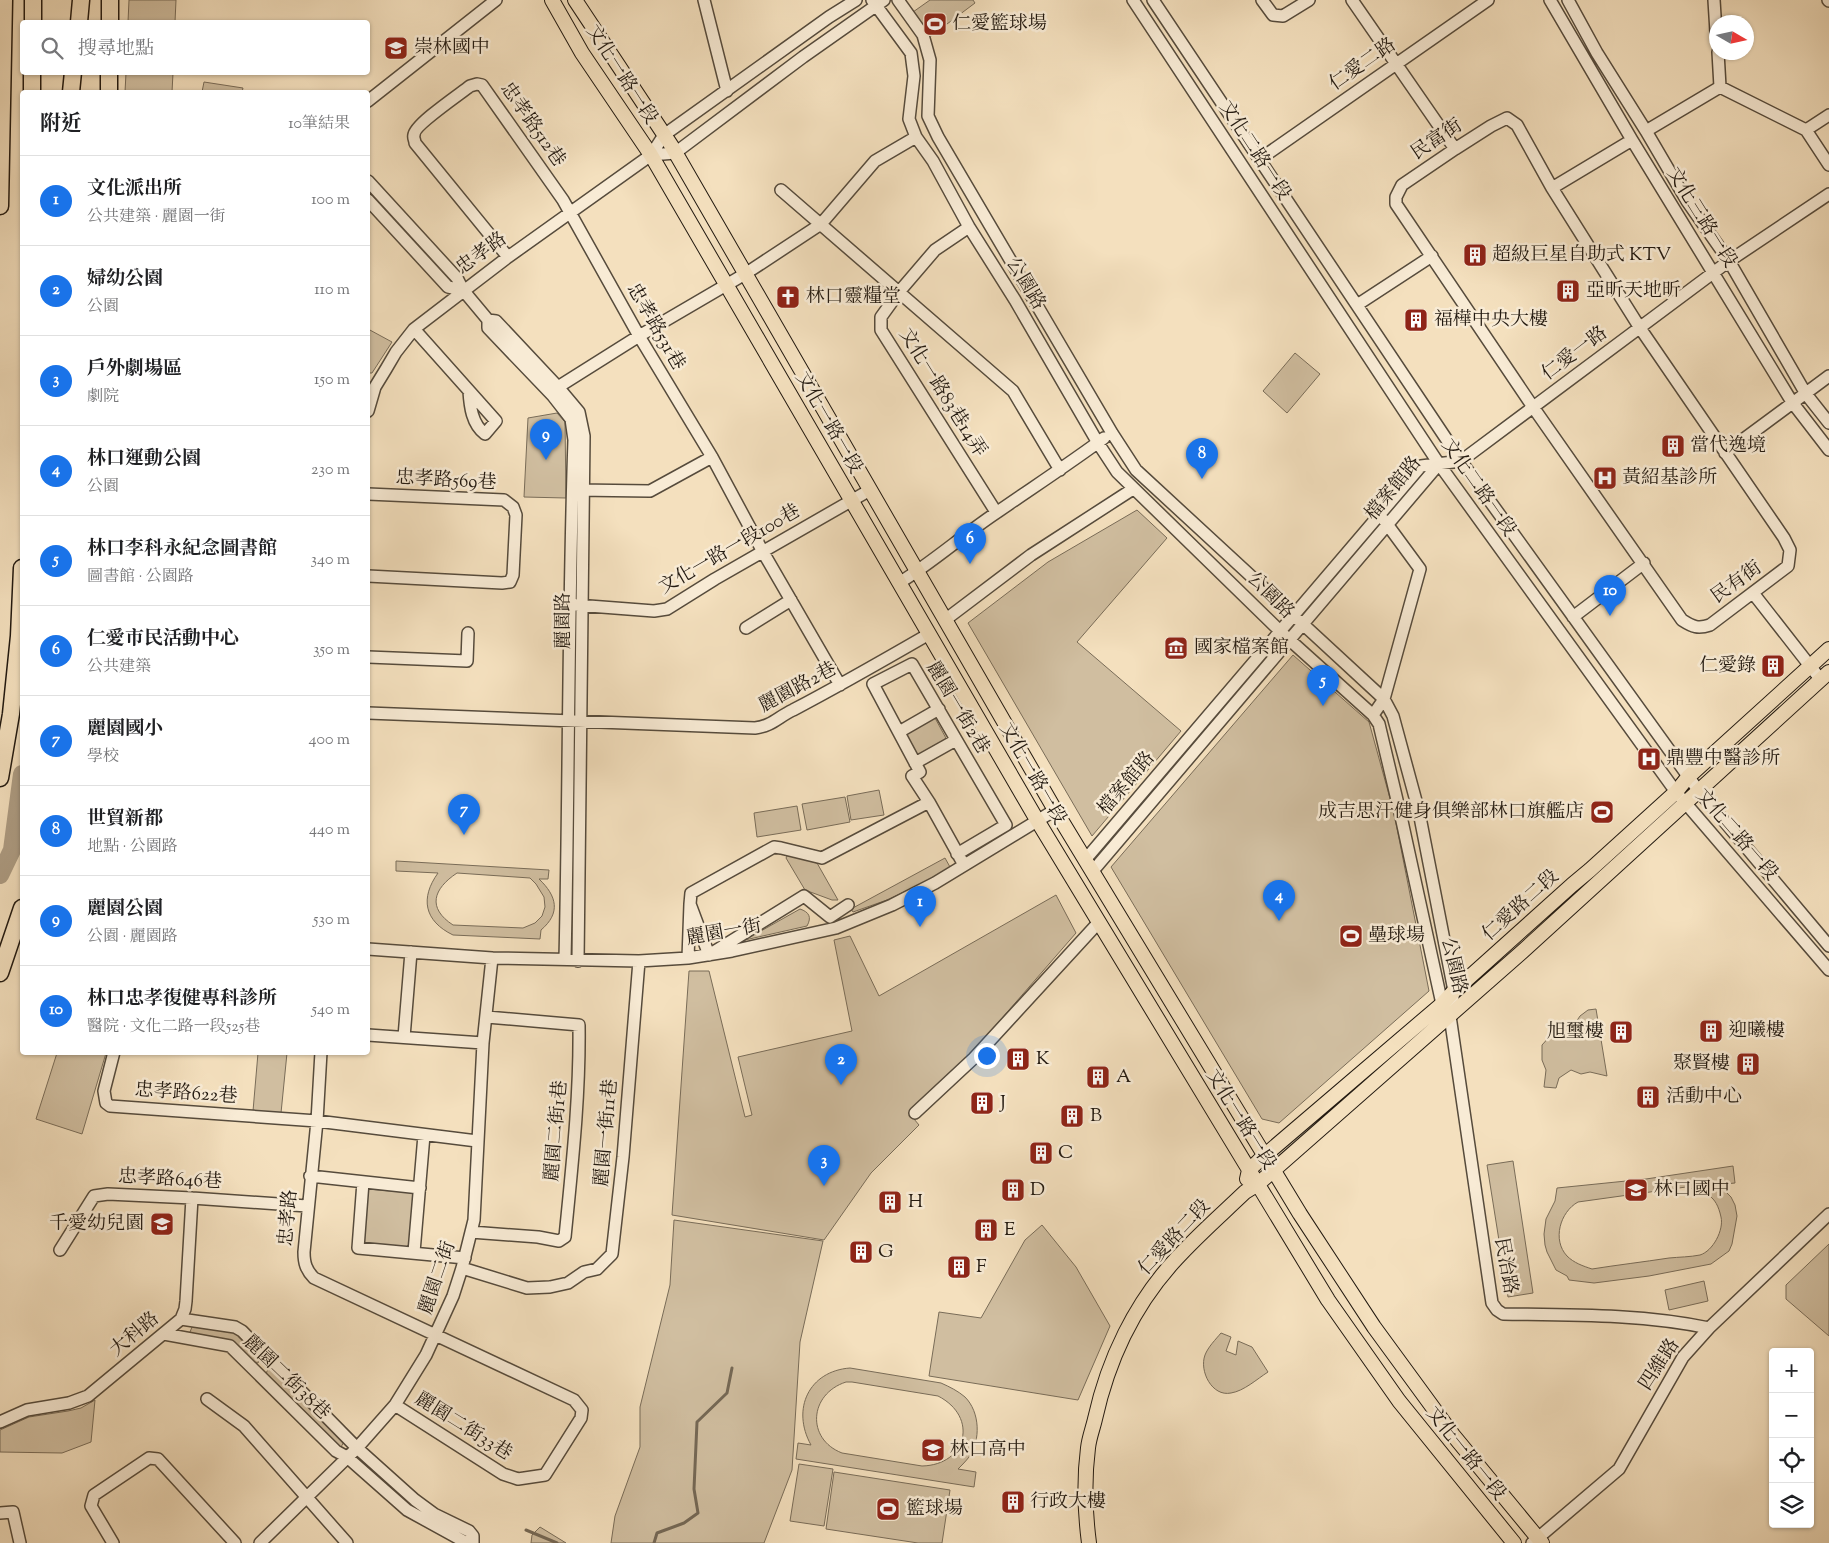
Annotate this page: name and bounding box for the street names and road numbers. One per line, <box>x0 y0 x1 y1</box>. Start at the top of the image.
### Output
street label: 文化一路一段 <box>579 20 663 130</box>
street label: 仁愛二路 <box>1324 32 1402 98</box>
street label: 忠孝路512巷 <box>493 77 571 173</box>
street label: 文化二路一段 <box>1212 96 1296 206</box>
street label: 民富街 <box>1406 113 1468 167</box>
street label: 文化三路一段 <box>1659 163 1743 273</box>
street label: 忠孝路 <box>451 226 513 282</box>
street label: 公園路 <box>999 253 1051 315</box>
street label: 忠孝路531巷 <box>619 278 691 376</box>
street label: 仁愛一路 <box>1537 320 1613 388</box>
street label: 文化一路83巷14弄 <box>892 323 992 463</box>
street label: 文化一路一段 <box>788 367 868 479</box>
street label: 文化二路一段 <box>1434 434 1522 542</box>
street label: 檔案館路 <box>1360 451 1428 527</box>
street label: 忠孝路569巷 <box>395 465 497 497</box>
street label: 文化一路一段100巷 <box>654 498 806 602</box>
street label: 民有街 <box>1706 555 1768 611</box>
street label: 公園路 <box>1240 566 1300 626</box>
street label: 麗園路 <box>551 592 578 650</box>
street label: 麗園路2巷 <box>754 656 842 720</box>
street label: 麗園一街2巷 <box>919 657 995 759</box>
street label: 文化一路一段 <box>992 718 1072 830</box>
street label: 檔案館路 <box>1092 746 1162 822</box>
street label: 文化二路一段 <box>1688 783 1784 887</box>
street label: 仁愛路二段 <box>1477 864 1565 948</box>
street label: 麗園一街 <box>684 913 764 953</box>
street label: 公園路 <box>1433 935 1473 997</box>
street label: 文化一路一段 <box>1198 1065 1282 1175</box>
street label: 忠孝路622巷 <box>134 1077 238 1111</box>
street label: 麗園一街11巷 <box>589 1078 625 1188</box>
street label: 麗園二街1巷 <box>539 1079 575 1183</box>
street label: 忠孝路646巷 <box>117 1164 223 1196</box>
street label: 忠孝路 <box>273 1188 305 1248</box>
street label: 仁愛路二段 <box>1133 1194 1217 1282</box>
street label: 民治路 <box>1487 1236 1523 1296</box>
street label: 麗園二街 <box>413 1238 463 1318</box>
street label: 大科路 <box>104 1306 166 1364</box>
street label: 麗園二街38巷 <box>236 1329 336 1427</box>
street label: 四維路 <box>1633 1334 1687 1396</box>
street label: 麗園二街33巷 <box>409 1386 517 1468</box>
street label: 文化一路一段 <box>1419 1401 1511 1507</box>

